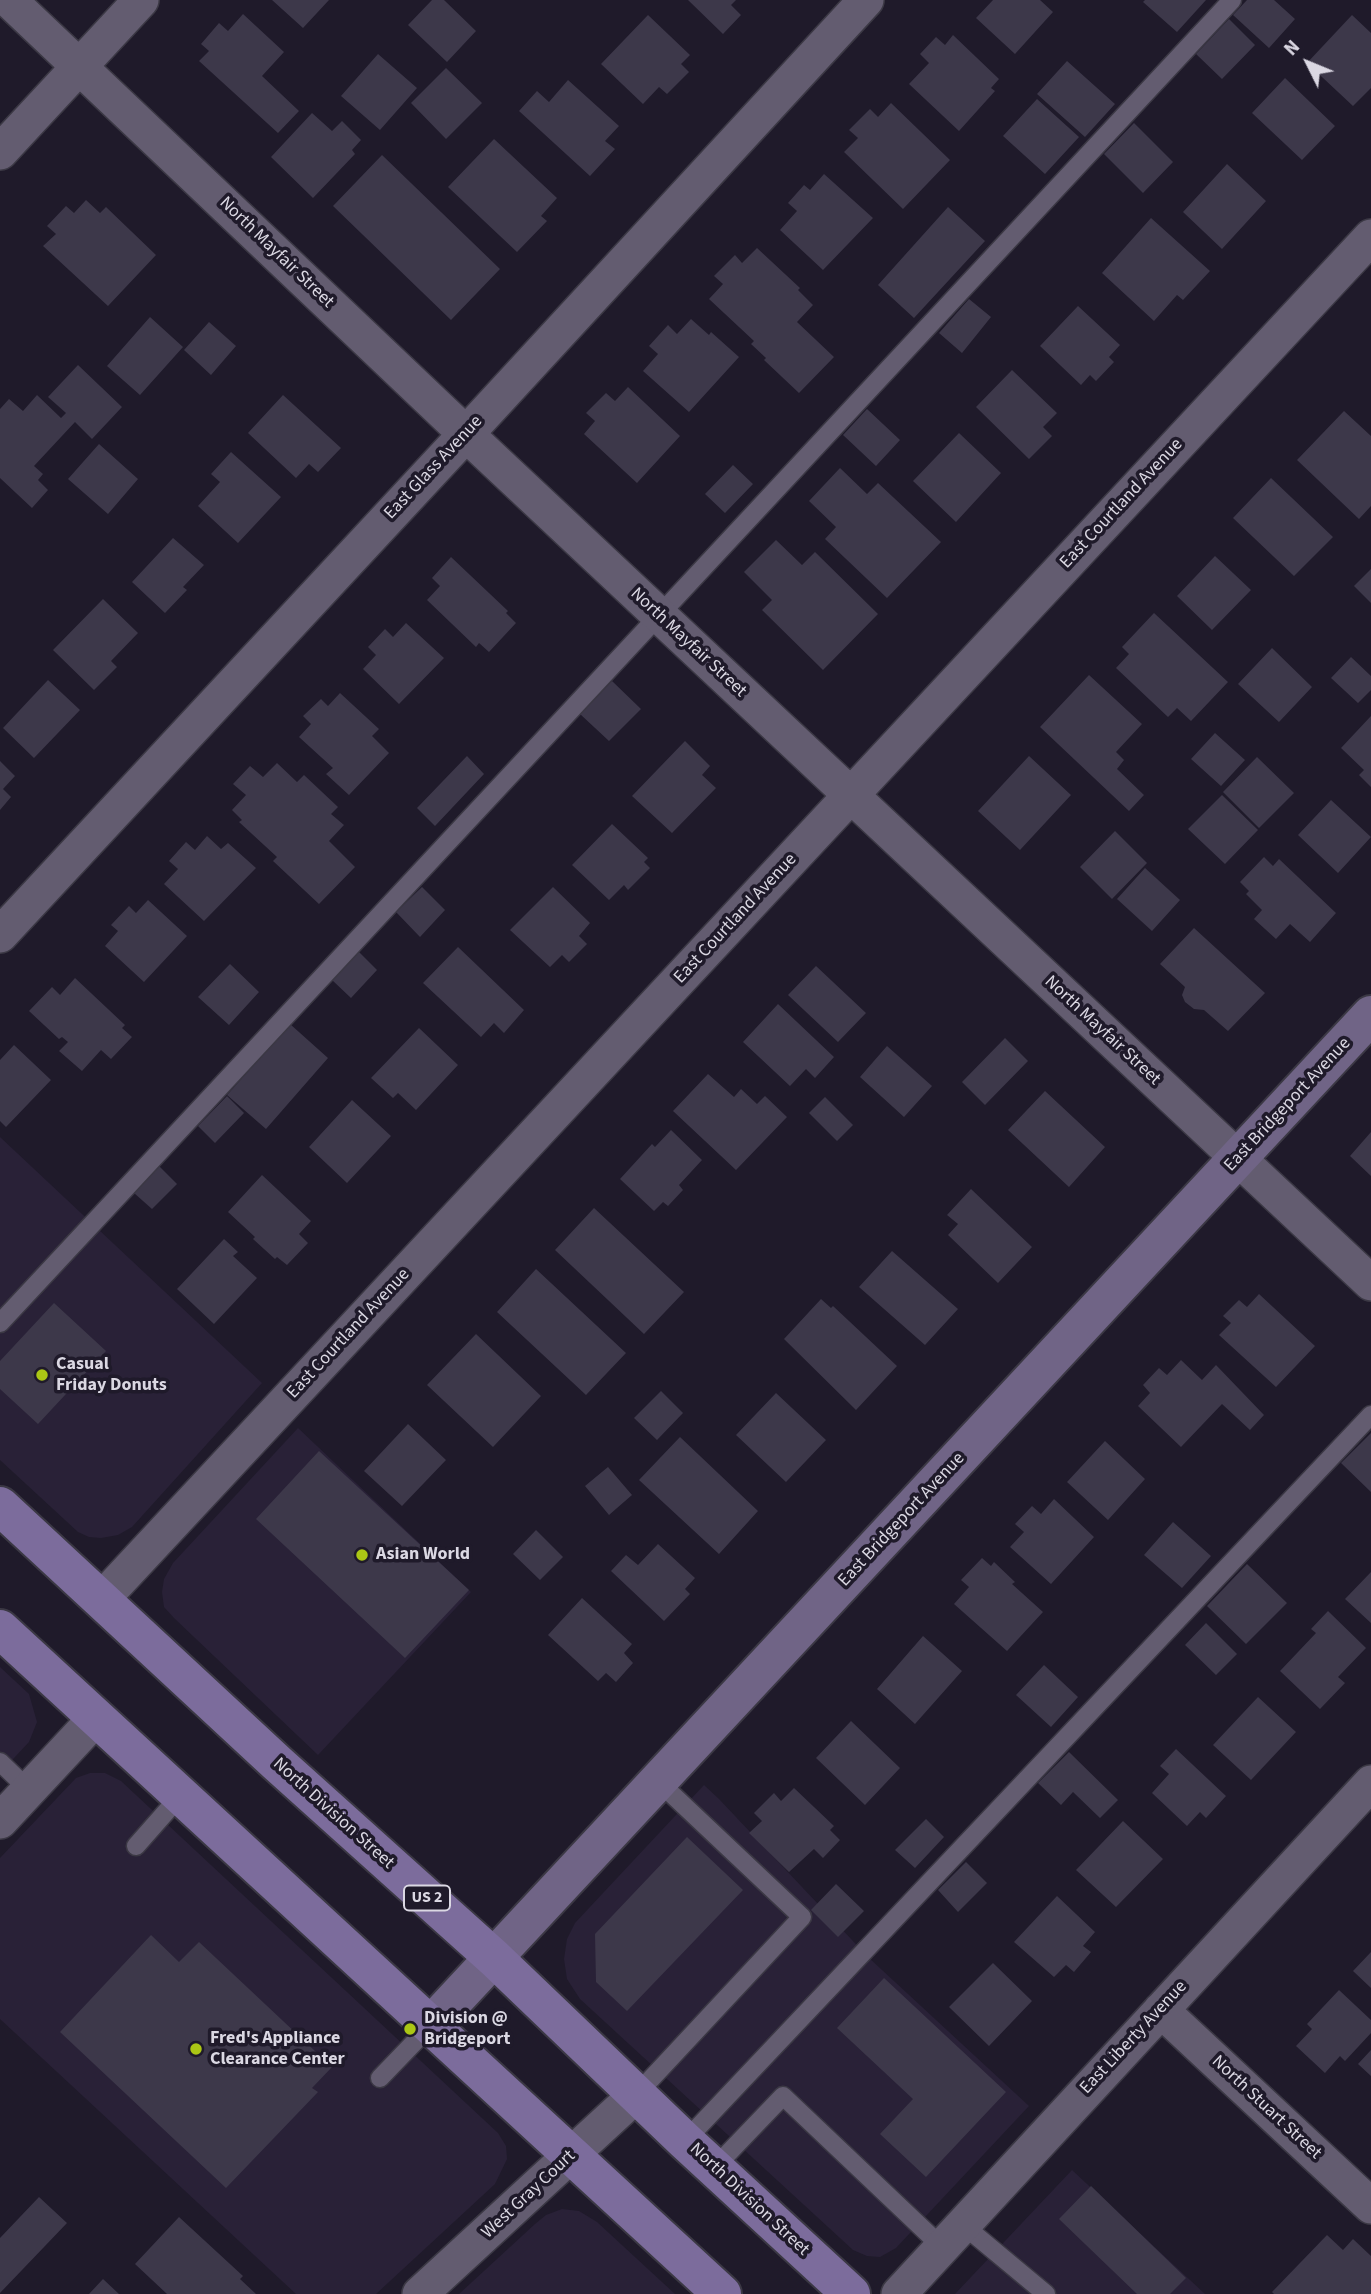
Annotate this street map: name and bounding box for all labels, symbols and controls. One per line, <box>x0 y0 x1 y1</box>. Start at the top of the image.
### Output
north arrow <box>1273 28 1343 98</box>
text: N <box>1278 35 1306 62</box>
street label: North Mayfair Street <box>214 193 338 313</box>
street label: East Glass Avenue <box>380 412 488 524</box>
street label: East Courtland Avenue <box>1056 434 1188 574</box>
street label: North Mayfair Street <box>625 584 751 702</box>
street label: East Courtland Avenue <box>670 849 802 989</box>
street label: North Mayfair Street <box>1039 972 1165 1090</box>
street label: East Bridgeport Avenue <box>1220 1033 1356 1177</box>
street label: East Courtland Avenue <box>283 1264 415 1404</box>
place label: Casual Friday Donuts <box>56 1354 167 1396</box>
marker: Casual Friday Donuts <box>34 1367 50 1383</box>
street label: East Bridgeport Avenue <box>834 1448 970 1592</box>
place label: Asian World <box>376 1544 470 1566</box>
marker: Asian World <box>354 1547 370 1563</box>
street label: North Division Street <box>268 1754 398 1874</box>
road number: US 2 <box>404 1886 450 1910</box>
street label: East Liberty Avenue <box>1076 1977 1192 2099</box>
place label: Division @ Bridgeport <box>424 2008 510 2050</box>
marker: Division @ Bridgeport <box>402 2021 418 2037</box>
place label: Fred's Appliance Clearance Center <box>210 2028 345 2070</box>
marker: Fred's Appliance Clearance Center <box>188 2041 204 2057</box>
street label: North Stuart Street <box>1207 2052 1325 2164</box>
street label: North Division Street <box>685 2139 813 2261</box>
street label: West Gray Court <box>478 2146 580 2244</box>

